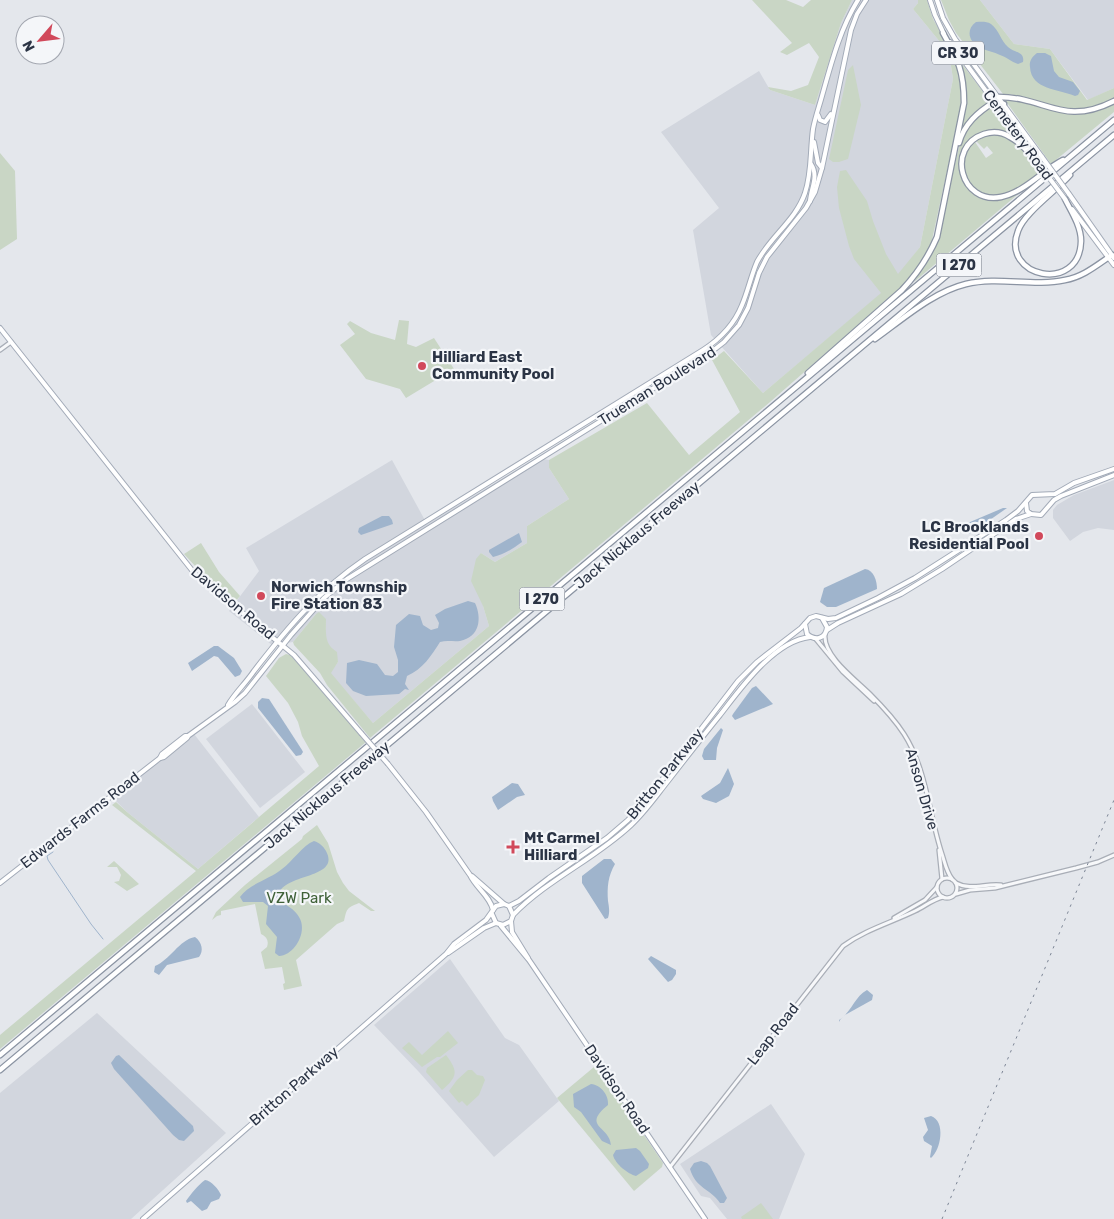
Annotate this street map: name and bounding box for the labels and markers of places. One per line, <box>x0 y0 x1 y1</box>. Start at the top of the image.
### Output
place label: Hilliard East Community Pool <box>432 348 554 383</box>
marker: Hilliard East Community Pool <box>416 360 428 372</box>
place label: LC Brooklands Residential Pool <box>909 518 1029 553</box>
marker: LC Brooklands Residential Pool <box>1033 530 1045 542</box>
place label: Norwich Township Fire Station 83 <box>271 578 407 613</box>
marker: Norwich Township Fire Station 83 <box>255 590 267 602</box>
place label: Mt Carmel Hilliard <box>524 829 600 864</box>
marker: Mt Carmel Hilliard <box>506 840 520 854</box>

